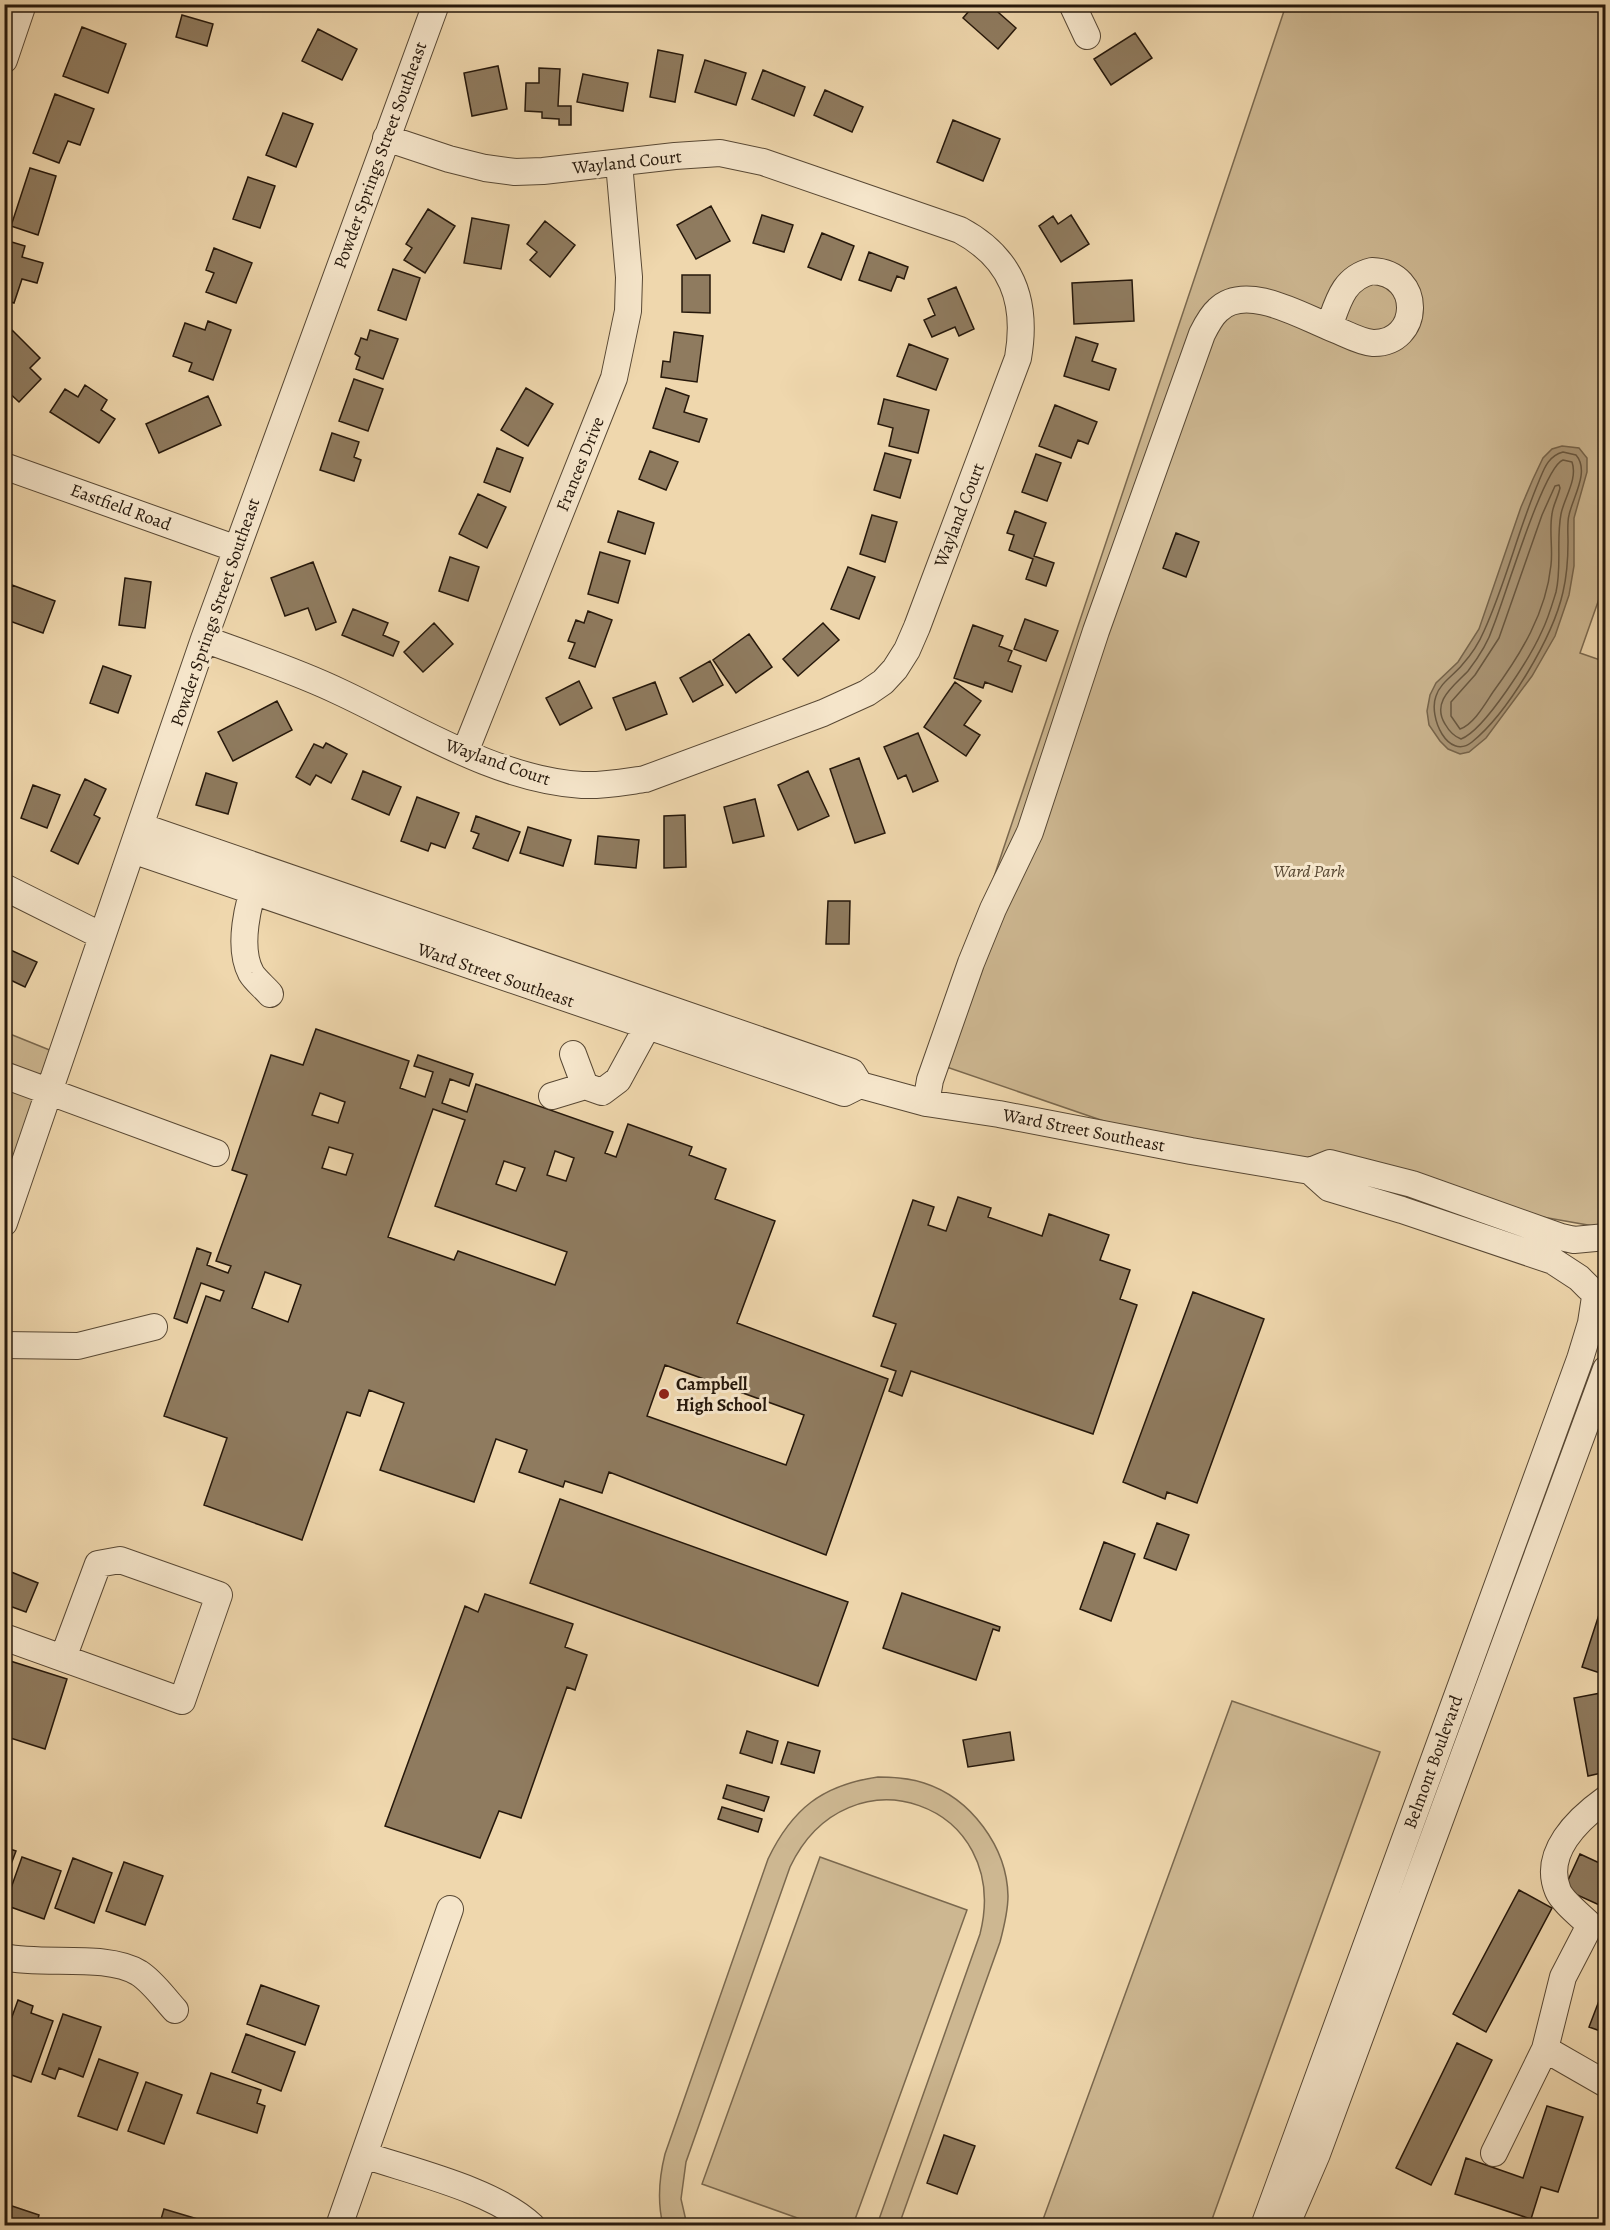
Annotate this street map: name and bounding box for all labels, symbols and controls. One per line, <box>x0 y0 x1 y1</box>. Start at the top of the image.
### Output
street label: Powder Springs Street Southeast <box>328 38 432 272</box>
street label: Wayland Court <box>570 144 683 180</box>
street label: Frances Drive <box>550 413 610 515</box>
street label: Wayland Court <box>928 459 990 571</box>
street label: Eastfield Road <box>67 478 175 536</box>
street label: Powder Springs Street Southeast <box>165 495 265 729</box>
street label: Wayland Court <box>441 732 554 791</box>
park label: Ward Park <box>1273 859 1345 883</box>
street label: Ward Street Southeast <box>413 937 578 1013</box>
street label: Ward Street Southeast <box>1000 1102 1167 1157</box>
place label: Campbell High School <box>676 1372 767 1417</box>
marker: Campbell High School <box>657 1387 671 1401</box>
street label: Belmont Boulevard <box>1398 1692 1468 1832</box>

